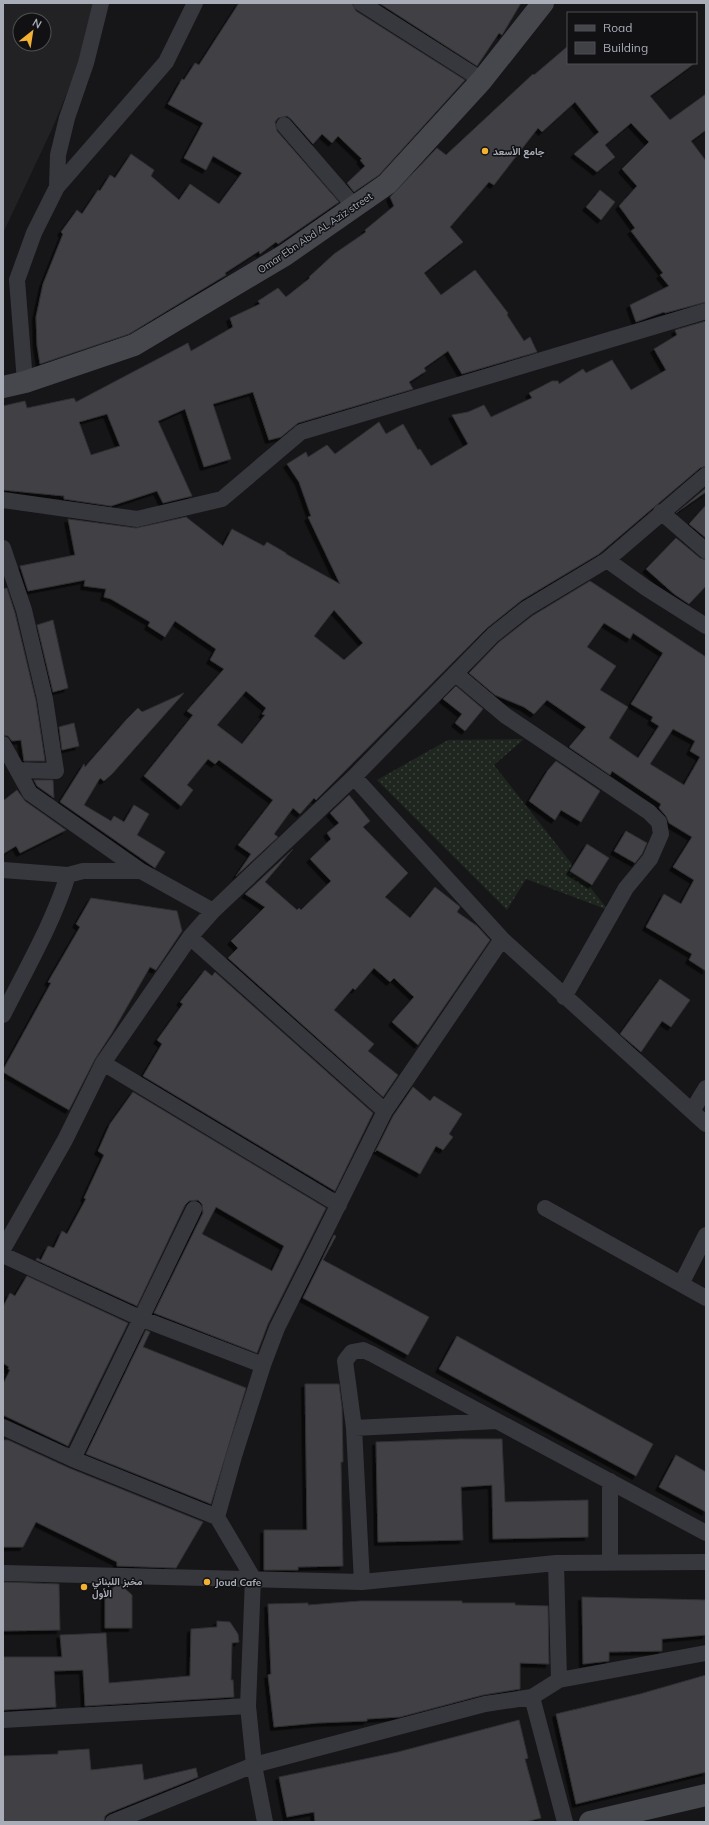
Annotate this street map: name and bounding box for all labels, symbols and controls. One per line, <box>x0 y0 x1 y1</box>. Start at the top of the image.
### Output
north arrow <box>12 12 52 52</box>
legend <box>567 12 697 64</box>
text: N <box>30 15 44 31</box>
text: Road <box>603 20 632 35</box>
text: Building <box>603 40 648 55</box>
place label: جامع الأسعد <box>493 145 545 159</box>
marker: جامع الأسعد <box>480 146 490 156</box>
street label: Omar Ebn Abd AL Aziz street <box>255 189 375 276</box>
place label: مخبز اللبناني الأول <box>92 1575 143 1600</box>
place label: Joud Cafe <box>215 1576 262 1589</box>
marker: Joud Cafe <box>202 1577 212 1587</box>
marker: مخبز اللبناني الأول <box>79 1582 89 1592</box>

